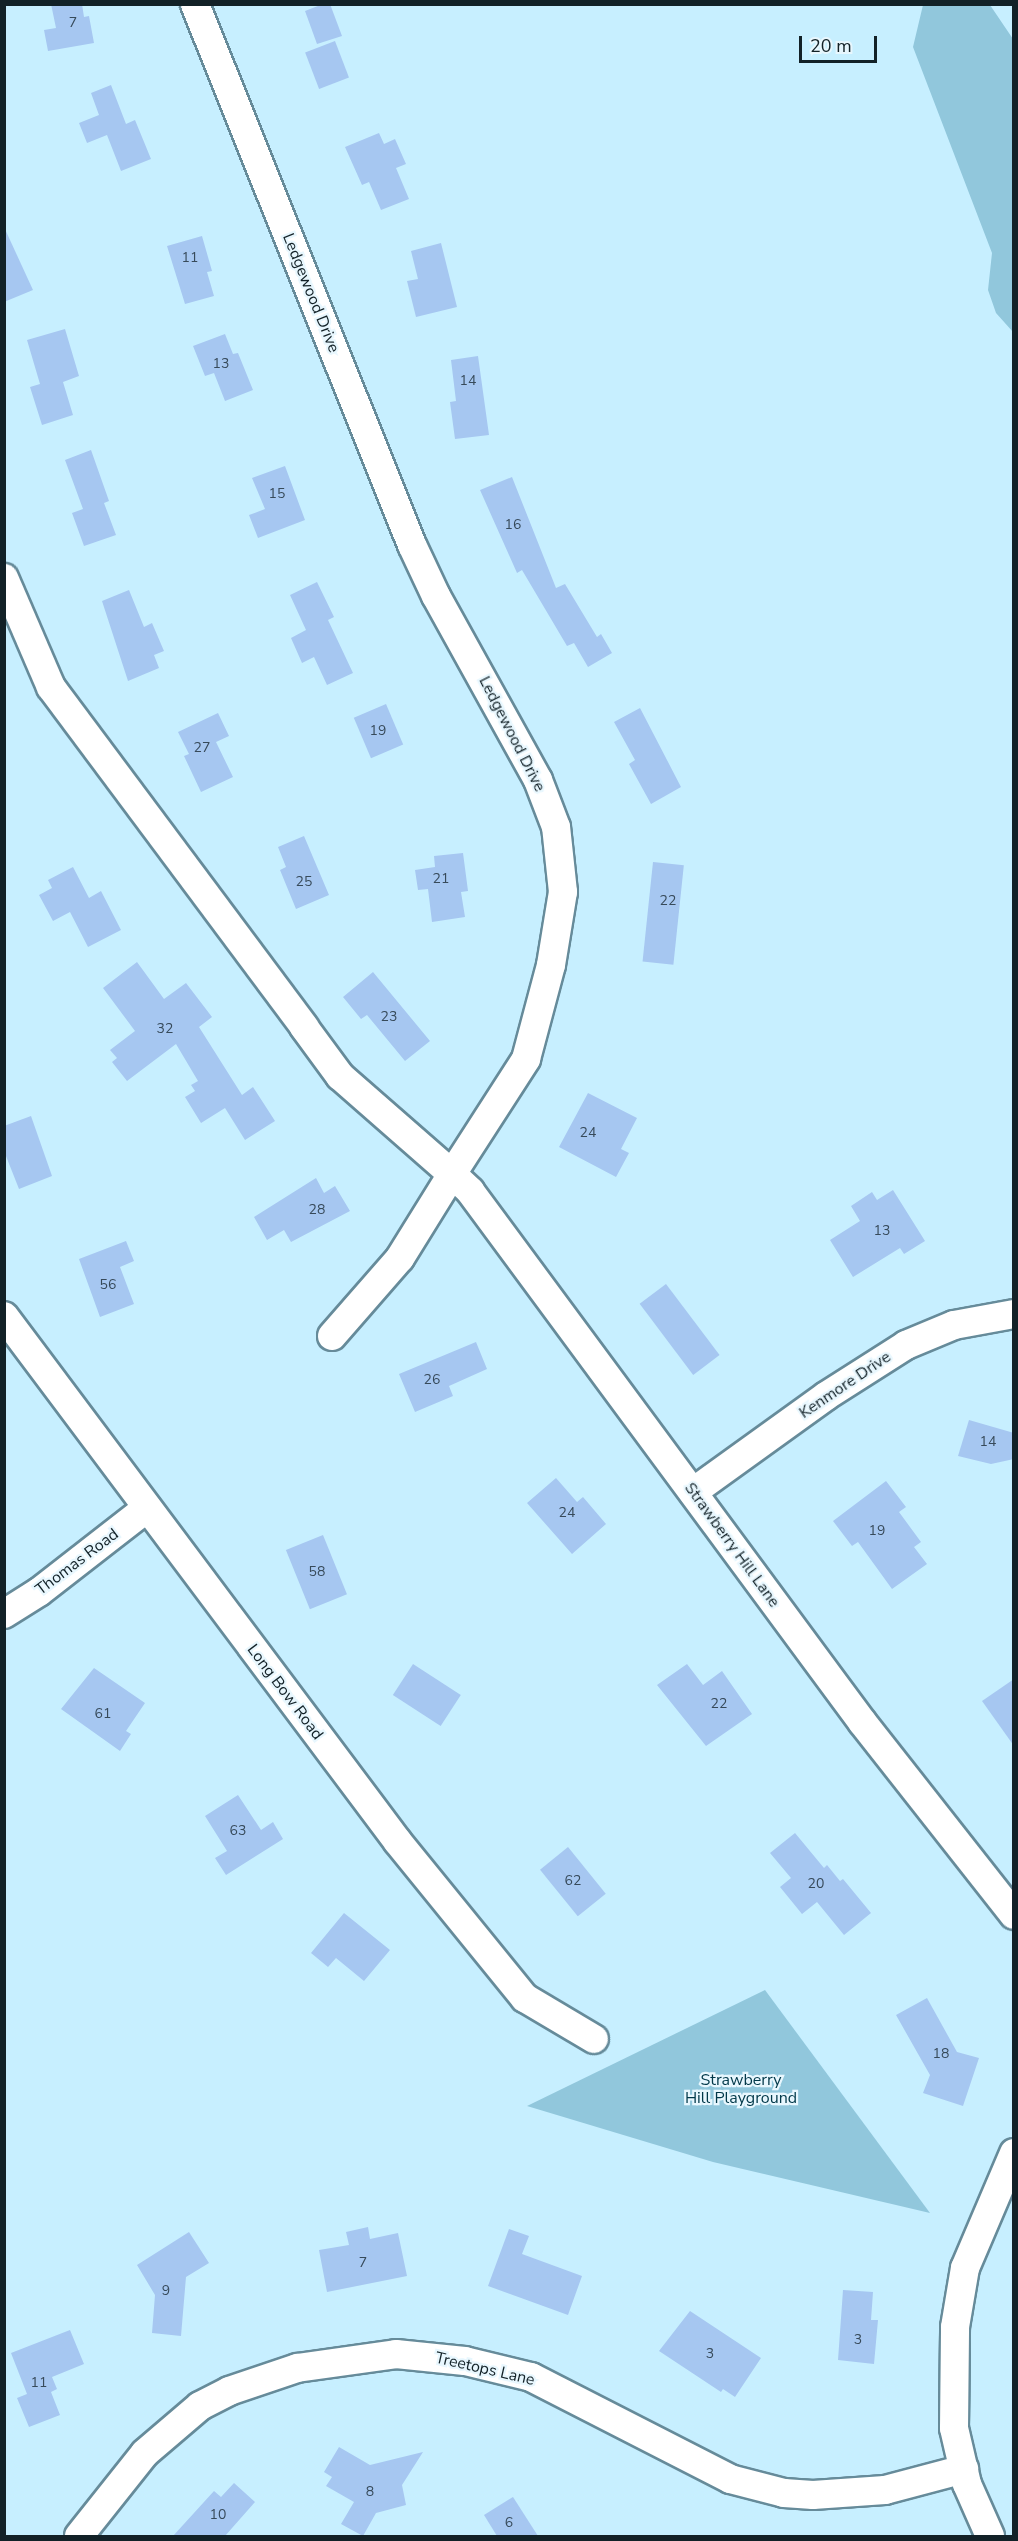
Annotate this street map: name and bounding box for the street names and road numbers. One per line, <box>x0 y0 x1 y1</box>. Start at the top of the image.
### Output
street label: Ledgewood Drive <box>278 231 344 355</box>
street label: Ledgewood Drive <box>475 673 549 795</box>
street label: Kenmore Drive <box>796 1347 894 1423</box>
street label: Strawberry Hill Lane <box>680 1479 784 1611</box>
street label: Thomas Road <box>32 1525 122 1599</box>
street label: Long Bow Road <box>243 1641 327 1743</box>
street label: Treetops Lane <box>433 2348 537 2390</box>

